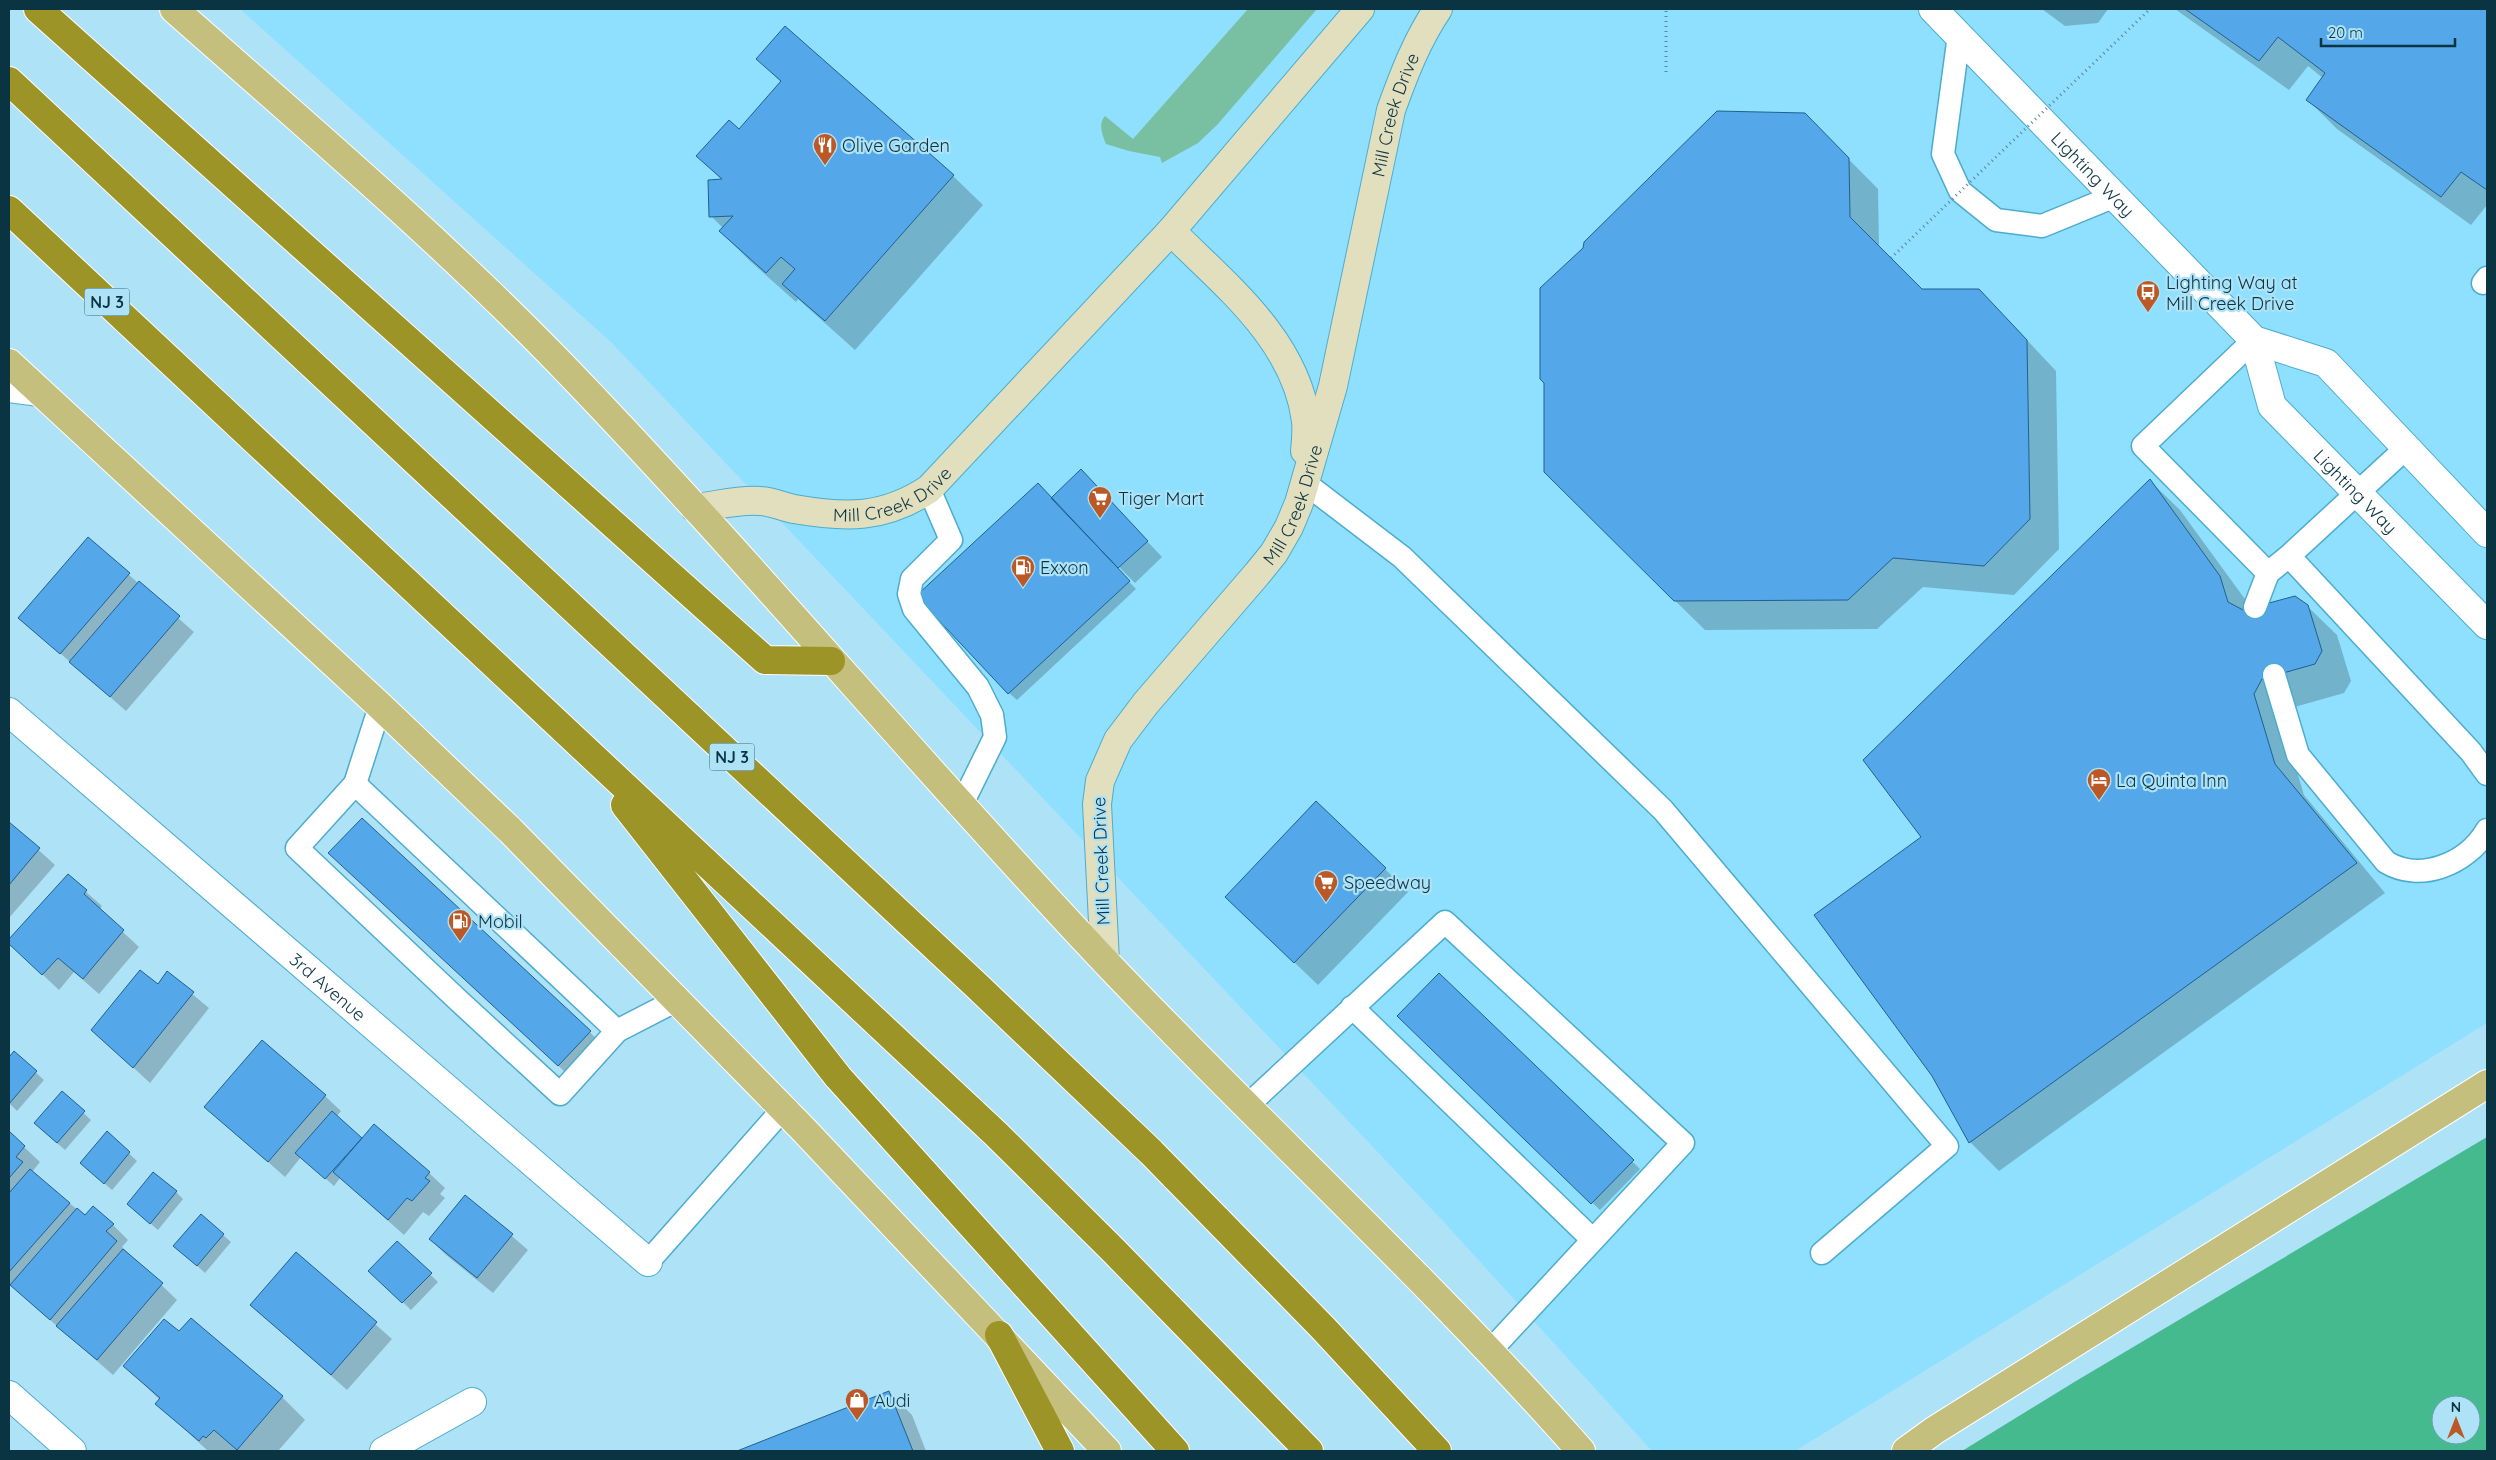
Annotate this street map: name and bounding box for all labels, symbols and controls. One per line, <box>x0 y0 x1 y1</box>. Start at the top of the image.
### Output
scale bar <box>2321 15 2455 47</box>
text: 20 m <box>2328 23 2363 42</box>
street label: Mill Creek Drive <box>1366 49 1424 179</box>
street label: Lighting Way <box>2047 127 2140 222</box>
restaurant icon: Olive Garden <box>812 132 838 166</box>
place label: Olive Garden <box>842 134 950 157</box>
place label: Lighting Way at Mill Creek Drive <box>2166 271 2298 315</box>
bus stop icon: Lighting Way at Mill Creek Drive <box>2135 279 2161 313</box>
road number: NJ 3 <box>84 288 130 316</box>
street label: Mill Creek Drive <box>1257 442 1327 570</box>
street label: Lighting Way <box>2309 444 2402 539</box>
street label: Mill Creek Drive <box>833 461 956 526</box>
supermarket icon: Tiger Mart <box>1087 485 1113 519</box>
place label: Tiger Mart <box>1118 487 1204 510</box>
fuel station icon: Exxon <box>1010 554 1036 588</box>
place label: Exxon <box>1040 556 1089 579</box>
road number: NJ 3 <box>710 744 754 770</box>
hotel icon: La Quinta Inn <box>2086 767 2112 801</box>
place label: La Quinta Inn <box>2116 769 2227 792</box>
street label: Mill Creek Drive <box>1087 796 1115 926</box>
supermarket icon: Speedway <box>1313 869 1339 903</box>
place label: Speedway <box>1344 871 1431 894</box>
fuel station icon: Mobil <box>447 908 473 942</box>
place label: Mobil <box>478 910 523 933</box>
street label: 3rd Avenue <box>285 947 371 1026</box>
shop icon: Audi <box>844 1387 870 1421</box>
place label: Audi <box>874 1389 910 1412</box>
north arrow <box>2431 1395 2481 1445</box>
text: N <box>2451 1398 2461 1416</box>

